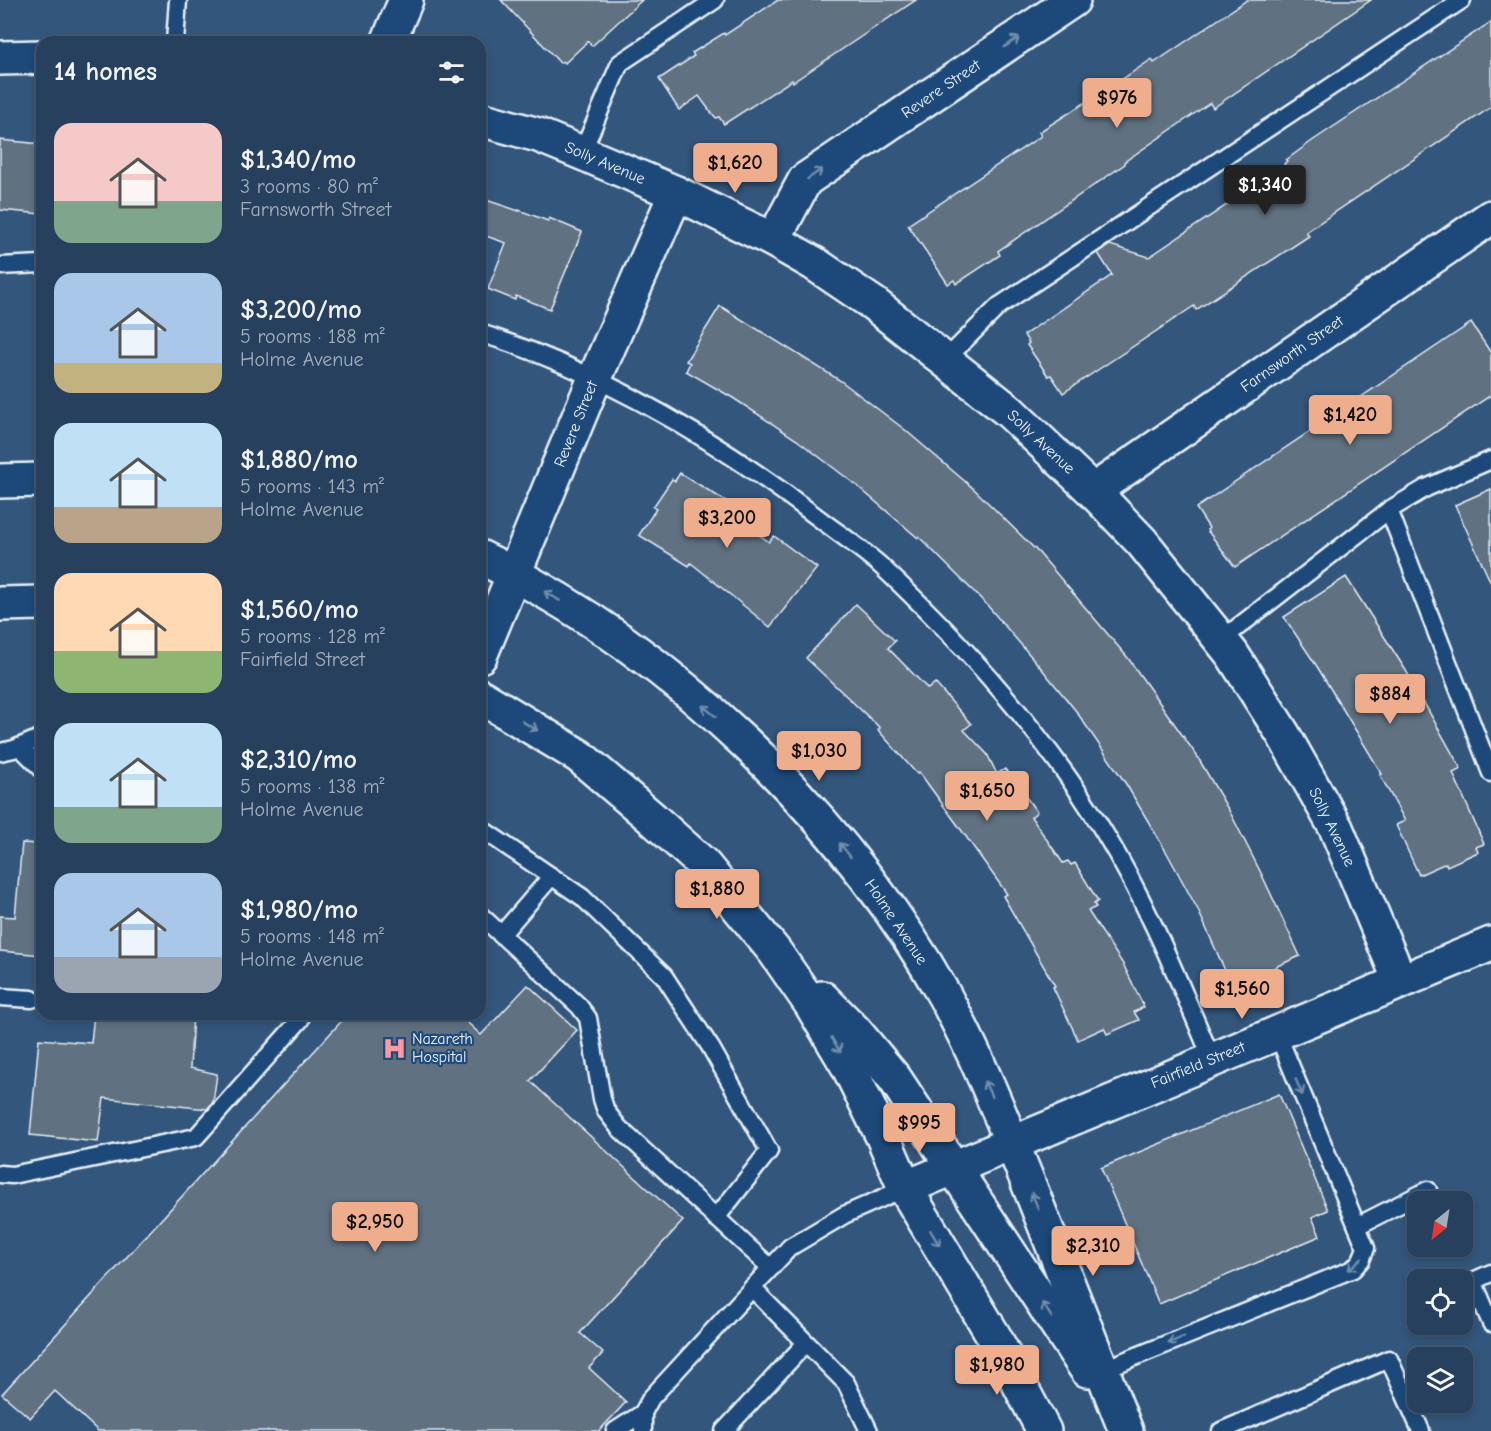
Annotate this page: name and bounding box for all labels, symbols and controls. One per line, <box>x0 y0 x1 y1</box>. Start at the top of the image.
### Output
one-way arrow <box>1003 35 1020 48</box>
icon: filters <box>435 56 468 89</box>
street label: Revere Street <box>898 56 984 122</box>
text: 14 homes <box>54 57 157 87</box>
pin: $976 <box>1081 78 1153 129</box>
text: $976 <box>1096 86 1138 109</box>
street label: Solly Avenue <box>562 138 648 188</box>
pin: $1,620 <box>686 143 784 194</box>
text: $1,340/mo <box>240 145 356 175</box>
icon: home <box>102 147 174 219</box>
text: $1,620 <box>707 151 763 174</box>
pin: $1,340 <box>1216 165 1314 216</box>
one-way arrow <box>806 168 823 180</box>
text: $1,340 <box>1238 173 1292 196</box>
text: 3 rooms · 80 m² <box>240 175 378 198</box>
text: Farnsworth Street <box>240 198 391 221</box>
text: $3,200/mo <box>240 295 362 325</box>
icon: home <box>102 297 174 369</box>
street label: Farnsworth Street <box>1237 312 1347 396</box>
text: 5 rooms · 188 m² <box>240 325 385 348</box>
text: Holme Avenue <box>240 348 364 371</box>
street label: Revere Street <box>551 378 602 470</box>
pin: $1,420 <box>1301 395 1399 446</box>
text: $1,420 <box>1323 403 1377 426</box>
street label: Solly Avenue <box>1004 406 1078 478</box>
text: $1,880/mo <box>240 445 358 475</box>
icon: home <box>102 447 174 519</box>
text: 5 rooms · 143 m² <box>240 475 384 498</box>
text: Holme Avenue <box>240 498 364 521</box>
pin: $3,200 <box>678 498 776 549</box>
text: $3,200 <box>698 506 756 529</box>
one-way arrow <box>544 590 561 602</box>
text: $1,560/mo <box>240 595 359 625</box>
icon: home <box>102 597 174 669</box>
text: 5 rooms · 128 m² <box>240 625 385 648</box>
text: Fairfield Street <box>240 648 365 671</box>
pin: $884 <box>1354 674 1426 725</box>
text: $884 <box>1369 682 1411 705</box>
one-way arrow <box>701 705 717 718</box>
one-way arrow <box>521 721 538 733</box>
pin: $1,030 <box>770 731 868 782</box>
text: $1,030 <box>791 739 847 762</box>
text: $2,310/mo <box>240 745 357 775</box>
icon: home <box>102 747 174 819</box>
pin: $1,650 <box>938 771 1036 822</box>
text: 5 rooms · 138 m² <box>240 775 385 798</box>
text: $1,650 <box>959 779 1015 802</box>
street label: Solly Avenue <box>1305 785 1359 869</box>
text: Holme Avenue <box>240 798 364 821</box>
one-way arrow <box>839 843 852 859</box>
pin: $1,880 <box>668 869 766 920</box>
street label: Holme Avenue <box>861 876 931 968</box>
text: $1,880 <box>689 877 745 900</box>
text: $1,980/mo <box>240 895 358 925</box>
icon: home <box>102 897 174 969</box>
text: 5 rooms · 148 m² <box>240 925 384 948</box>
text: Holme Avenue <box>240 948 364 971</box>
pin: $1,560 <box>1193 969 1291 1020</box>
text: $1,560 <box>1214 977 1270 1000</box>
place label: Nazareth Hospital <box>412 1030 473 1066</box>
hospital icon: Nazareth Hospital <box>381 1035 407 1061</box>
one-way arrow <box>830 1036 842 1053</box>
street label: Fairfield Street <box>1148 1038 1248 1092</box>
one-way arrow <box>1294 1077 1305 1095</box>
one-way arrow <box>982 1080 994 1098</box>
pin: $995 <box>883 1103 955 1154</box>
text: $995 <box>897 1111 941 1134</box>
north arrow <box>1407 1191 1473 1257</box>
map controls <box>1407 1191 1473 1413</box>
one-way arrow <box>1029 1192 1040 1211</box>
pin: $2,950 <box>326 1202 424 1253</box>
text: $2,950 <box>346 1210 404 1233</box>
pin: $2,310 <box>1044 1226 1142 1277</box>
one-way arrow <box>929 1229 941 1246</box>
text: $2,310 <box>1066 1234 1120 1257</box>
one-way arrow <box>1348 1256 1363 1271</box>
button: locate <box>1407 1269 1473 1335</box>
one-way arrow <box>1041 1303 1053 1319</box>
one-way arrow <box>1168 1335 1186 1346</box>
pin: $1,980 <box>948 1345 1046 1396</box>
button: layers <box>1407 1347 1473 1413</box>
text: $1,980 <box>969 1353 1025 1376</box>

